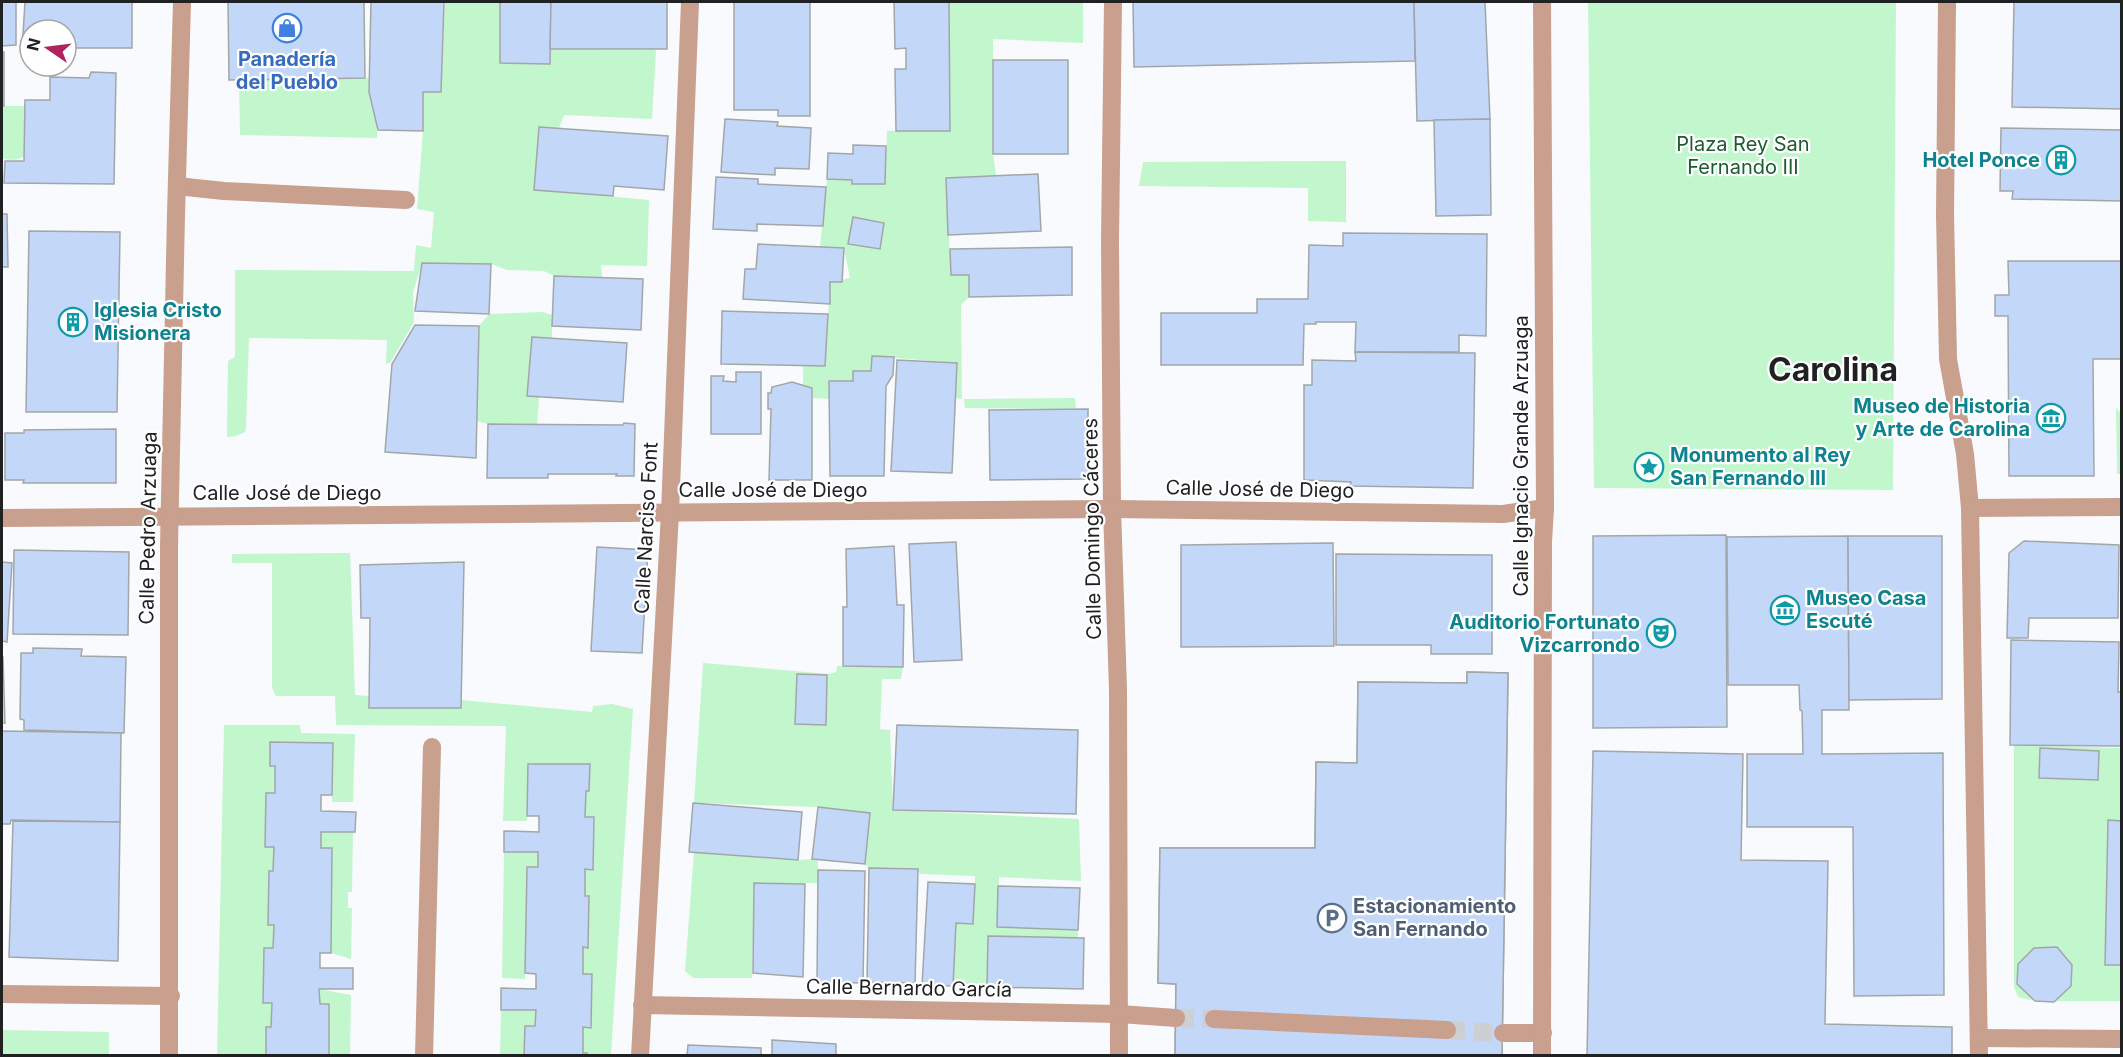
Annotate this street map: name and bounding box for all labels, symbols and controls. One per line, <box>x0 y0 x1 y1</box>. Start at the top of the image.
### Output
shop icon: Panadería del Pueblo <box>271 12 303 44</box>
north arrow <box>18 18 78 78</box>
text: N <box>22 36 45 53</box>
place label: Panadería del Pueblo <box>236 47 338 94</box>
park label: Plaza Rey San Fernando III <box>1676 132 1810 179</box>
building icon: Hotel Ponce <box>2045 144 2077 176</box>
place label: Hotel Ponce <box>1922 148 2040 172</box>
place label: Iglesia Cristo Misionera <box>94 298 222 345</box>
building icon: Iglesia Cristo Misionera <box>57 306 89 338</box>
street label: Calle Ignacio Grande Arzuaga <box>1509 315 1533 597</box>
district label: Carolina <box>1768 350 1898 389</box>
place label: Museo de Historia y Arte de Carolina <box>1853 394 2030 441</box>
museum icon: Museo de Historia y Arte de Carolina <box>2035 402 2067 434</box>
street label: Calle Domingo Cáceres <box>1078 418 1106 640</box>
street label: Calle Pedro Arzuaga <box>134 431 162 625</box>
street label: Calle Narciso Font <box>630 441 663 615</box>
place label: Monumento al Rey San Fernando III <box>1670 443 1851 490</box>
place icon: Monumento al Rey San Fernando III <box>1633 451 1665 483</box>
street label: Calle José de Diego <box>1165 475 1355 503</box>
street label: Calle José de Diego <box>679 478 867 502</box>
street label: Calle José de Diego <box>193 481 381 505</box>
place label: Museo Casa Escuté <box>1806 586 1926 633</box>
museum icon: Museo Casa Escuté <box>1769 594 1801 626</box>
place label: Auditorio Fortunato Vizcarrondo <box>1449 610 1640 657</box>
theatre icon: Auditorio Fortunato Vizcarrondo <box>1645 617 1677 649</box>
place label: Estacionamiento San Fernando <box>1353 894 1516 941</box>
parking icon: Estacionamiento San Fernando <box>1316 902 1348 934</box>
street label: Calle Bernardo García <box>806 974 1012 1002</box>

